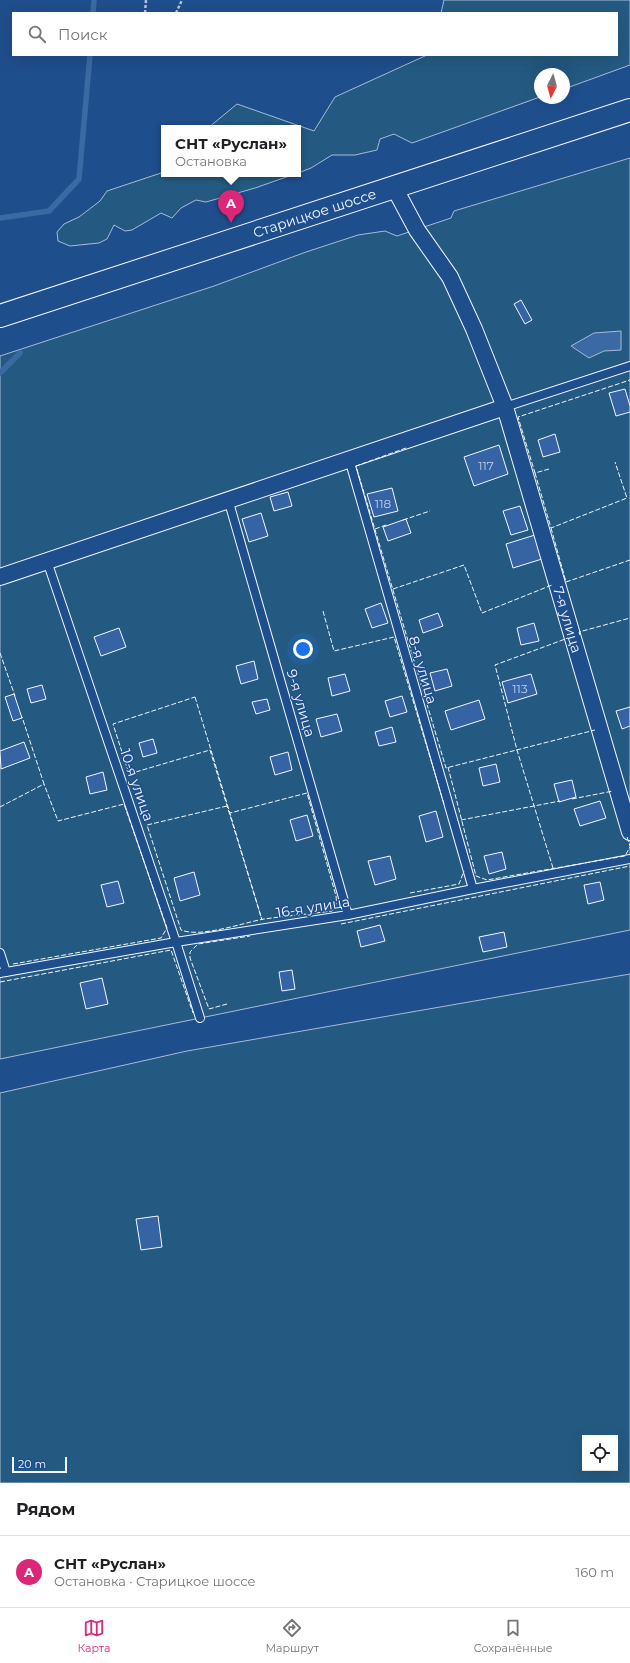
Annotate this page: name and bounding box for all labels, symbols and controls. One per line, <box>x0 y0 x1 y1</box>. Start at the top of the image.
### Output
search box <box>12 12 618 56</box>
icon: search <box>26 23 48 45</box>
text: Поиск <box>58 25 107 44</box>
north arrow <box>534 68 570 104</box>
popup <box>161 125 301 177</box>
text: СНТ «Руслан» <box>175 134 287 153</box>
text: Остановка <box>175 153 247 169</box>
street label: Старицкое шоссе <box>251 185 379 242</box>
pin: A <box>218 190 244 223</box>
house number: 117 <box>478 458 494 473</box>
house number: 118 <box>375 496 392 511</box>
street label: 7-я улица <box>549 584 586 655</box>
street label: 8-я улица <box>405 634 441 706</box>
your location <box>293 639 313 659</box>
street label: 9-я улица <box>283 667 319 739</box>
house number: 113 <box>512 681 528 696</box>
street label: 10-я улица <box>116 746 158 824</box>
street label: 16-я улица <box>275 892 351 922</box>
map controls <box>582 1435 618 1471</box>
button: locate <box>582 1435 618 1471</box>
scale bar <box>12 1455 67 1474</box>
text: 20 m <box>18 1457 46 1471</box>
text: Рядом <box>16 1499 75 1519</box>
text: СНТ «Руслан» <box>54 1554 166 1573</box>
text: A <box>24 1564 34 1580</box>
text: 160 m <box>576 1564 614 1580</box>
text: Остановка · Старицкое шоссе <box>54 1573 255 1589</box>
tab: Карта <box>77 1617 110 1655</box>
tab: Маршрут <box>265 1617 319 1655</box>
tab: Сохранённые <box>474 1617 553 1655</box>

